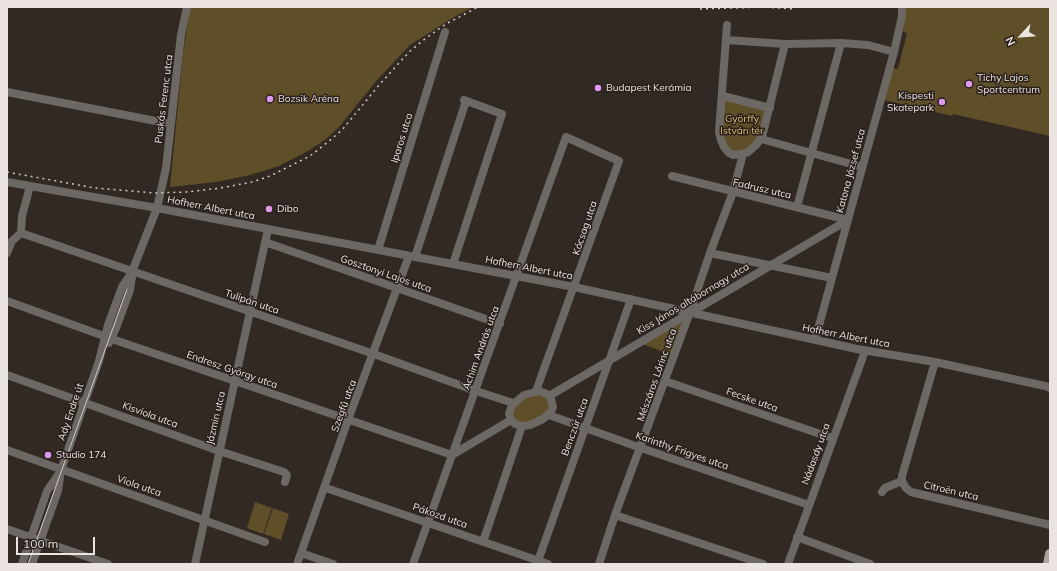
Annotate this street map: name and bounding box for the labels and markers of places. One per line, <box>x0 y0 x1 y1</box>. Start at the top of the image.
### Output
place label: Tichy Lajos Sportcentrum <box>977 72 1040 96</box>
marker: Tichy Lajos Sportcentrum <box>964 79 974 89</box>
place label: Budapest Kerámia <box>606 82 691 94</box>
marker: Budapest Kerámia <box>593 83 603 93</box>
place label: Kispesti Skatepark <box>887 90 934 114</box>
place label: Bozsik Aréna <box>278 93 339 105</box>
marker: Bozsik Aréna <box>265 94 275 104</box>
marker: Kispesti Skatepark <box>937 97 947 107</box>
place label: Dibo <box>277 203 299 215</box>
marker: Dibo <box>264 204 274 214</box>
place label: Studio 174 <box>56 449 106 461</box>
marker: Studio 174 <box>43 450 53 460</box>

